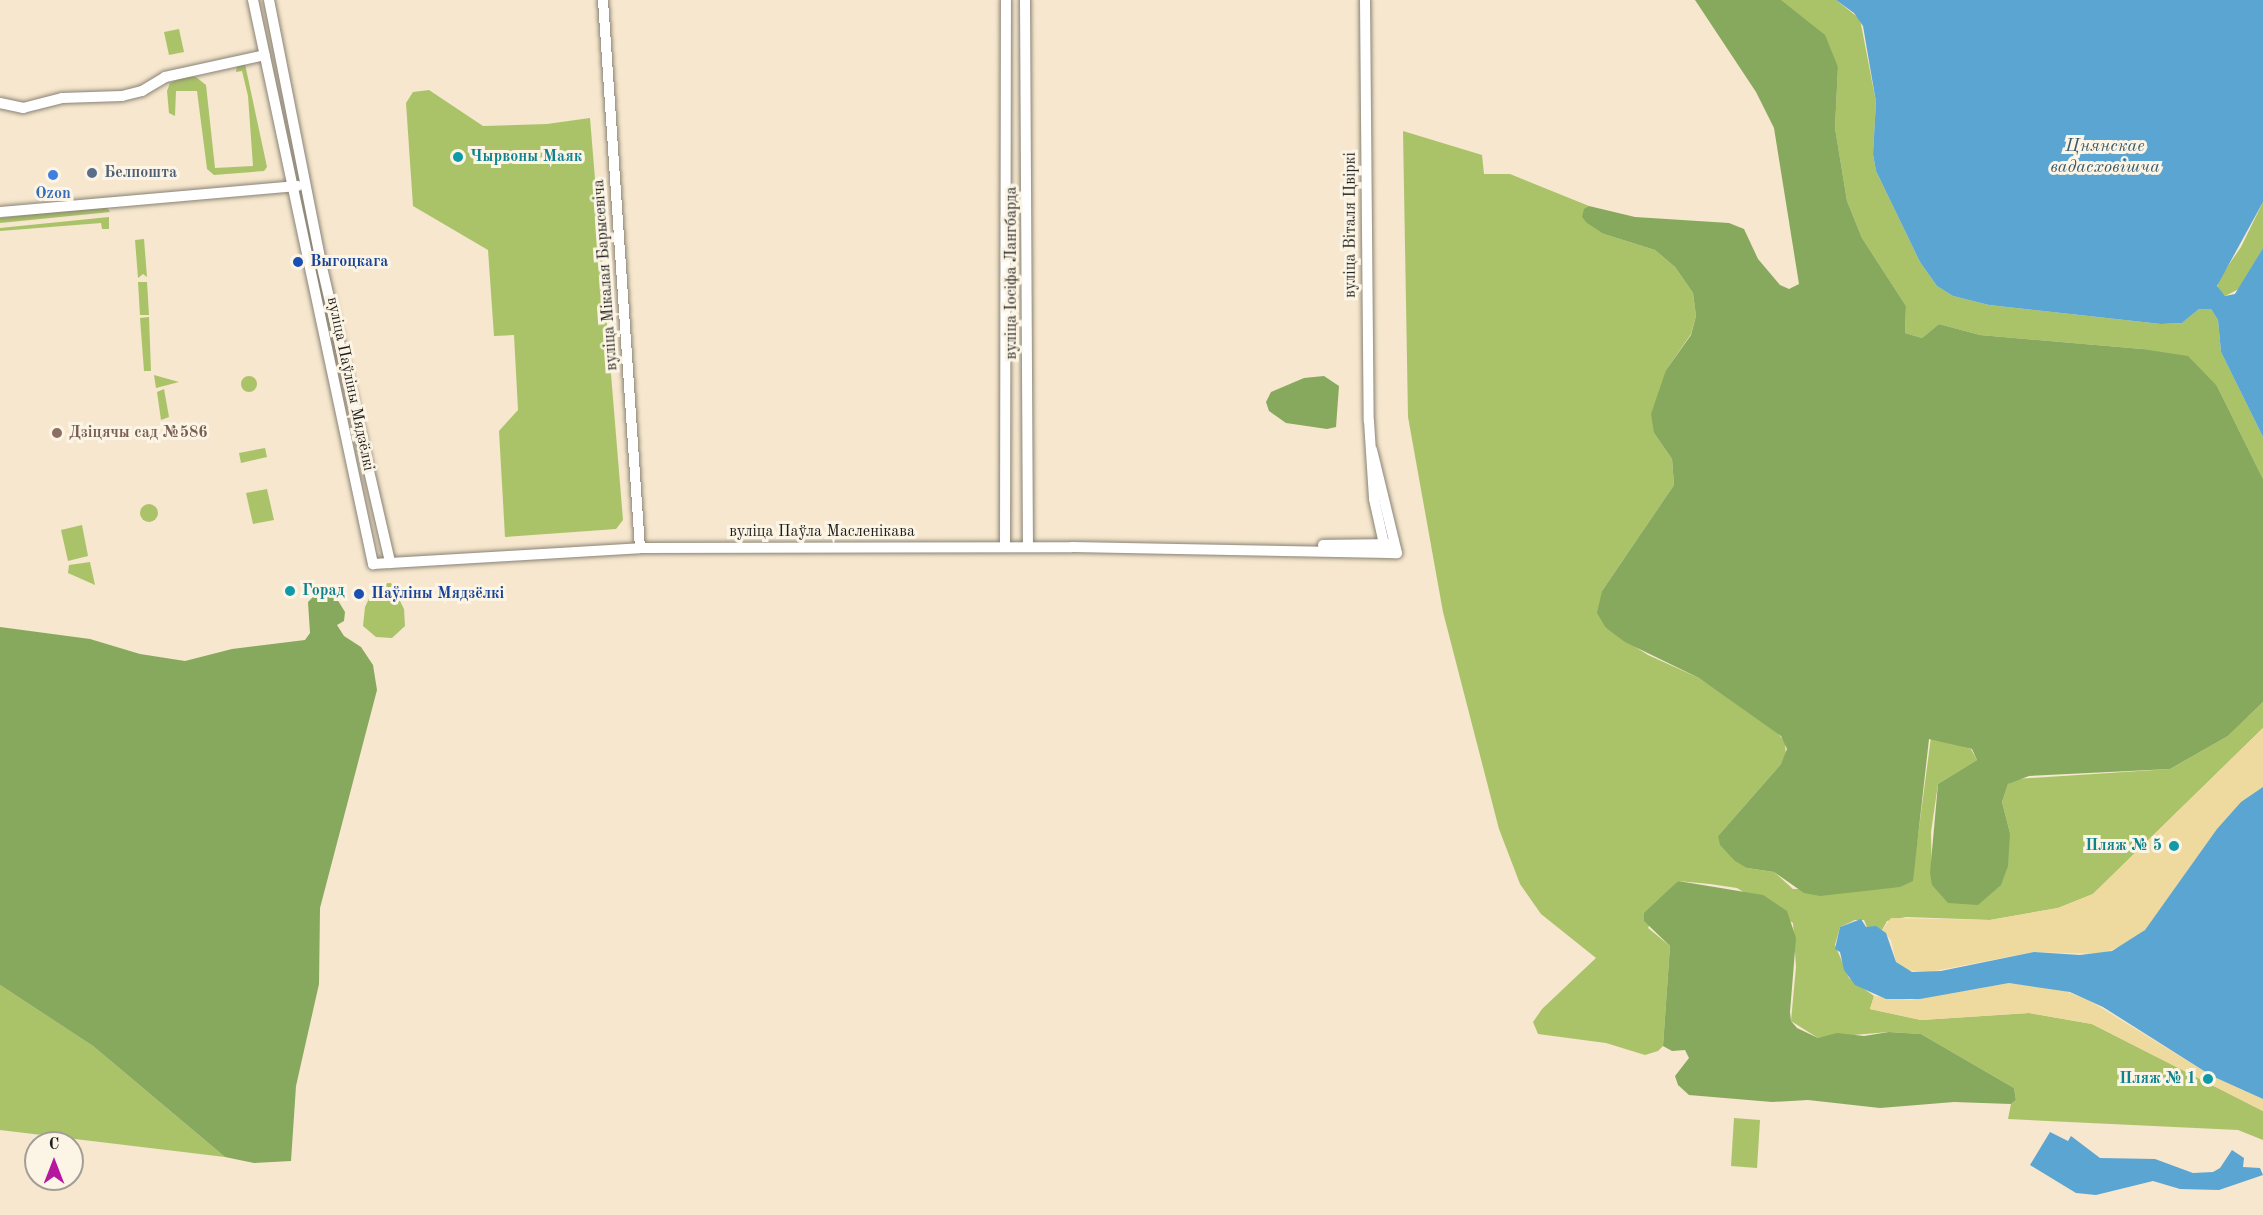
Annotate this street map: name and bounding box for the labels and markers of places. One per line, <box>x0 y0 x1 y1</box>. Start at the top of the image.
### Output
place label: Чырвоны Маяк <box>470 147 582 167</box>
marker: Чырвоны Маяк <box>451 150 465 164</box>
place label: Белпошта <box>104 163 177 183</box>
marker: Белпошта <box>85 166 99 180</box>
marker: Ozon <box>46 168 60 182</box>
place label: Ozon <box>35 184 71 204</box>
place label: Выгоцкага <box>310 252 388 272</box>
marker: Выгоцкага <box>291 255 305 269</box>
place label: Дзіцячы сад №586 <box>69 423 208 443</box>
marker: Дзіцячы сад №586 <box>50 426 64 440</box>
place label: Горад <box>302 581 345 601</box>
marker: Горад <box>283 584 297 598</box>
place label: Паўліны Мядзёлкі <box>371 584 504 604</box>
marker: Паўліны Мядзёлкі <box>352 587 366 601</box>
place label: Пляж № 5 <box>2085 836 2162 856</box>
marker: Пляж № 5 <box>2167 839 2181 853</box>
place label: Пляж № 1 <box>2119 1069 2196 1089</box>
marker: Пляж № 1 <box>2201 1072 2215 1086</box>

